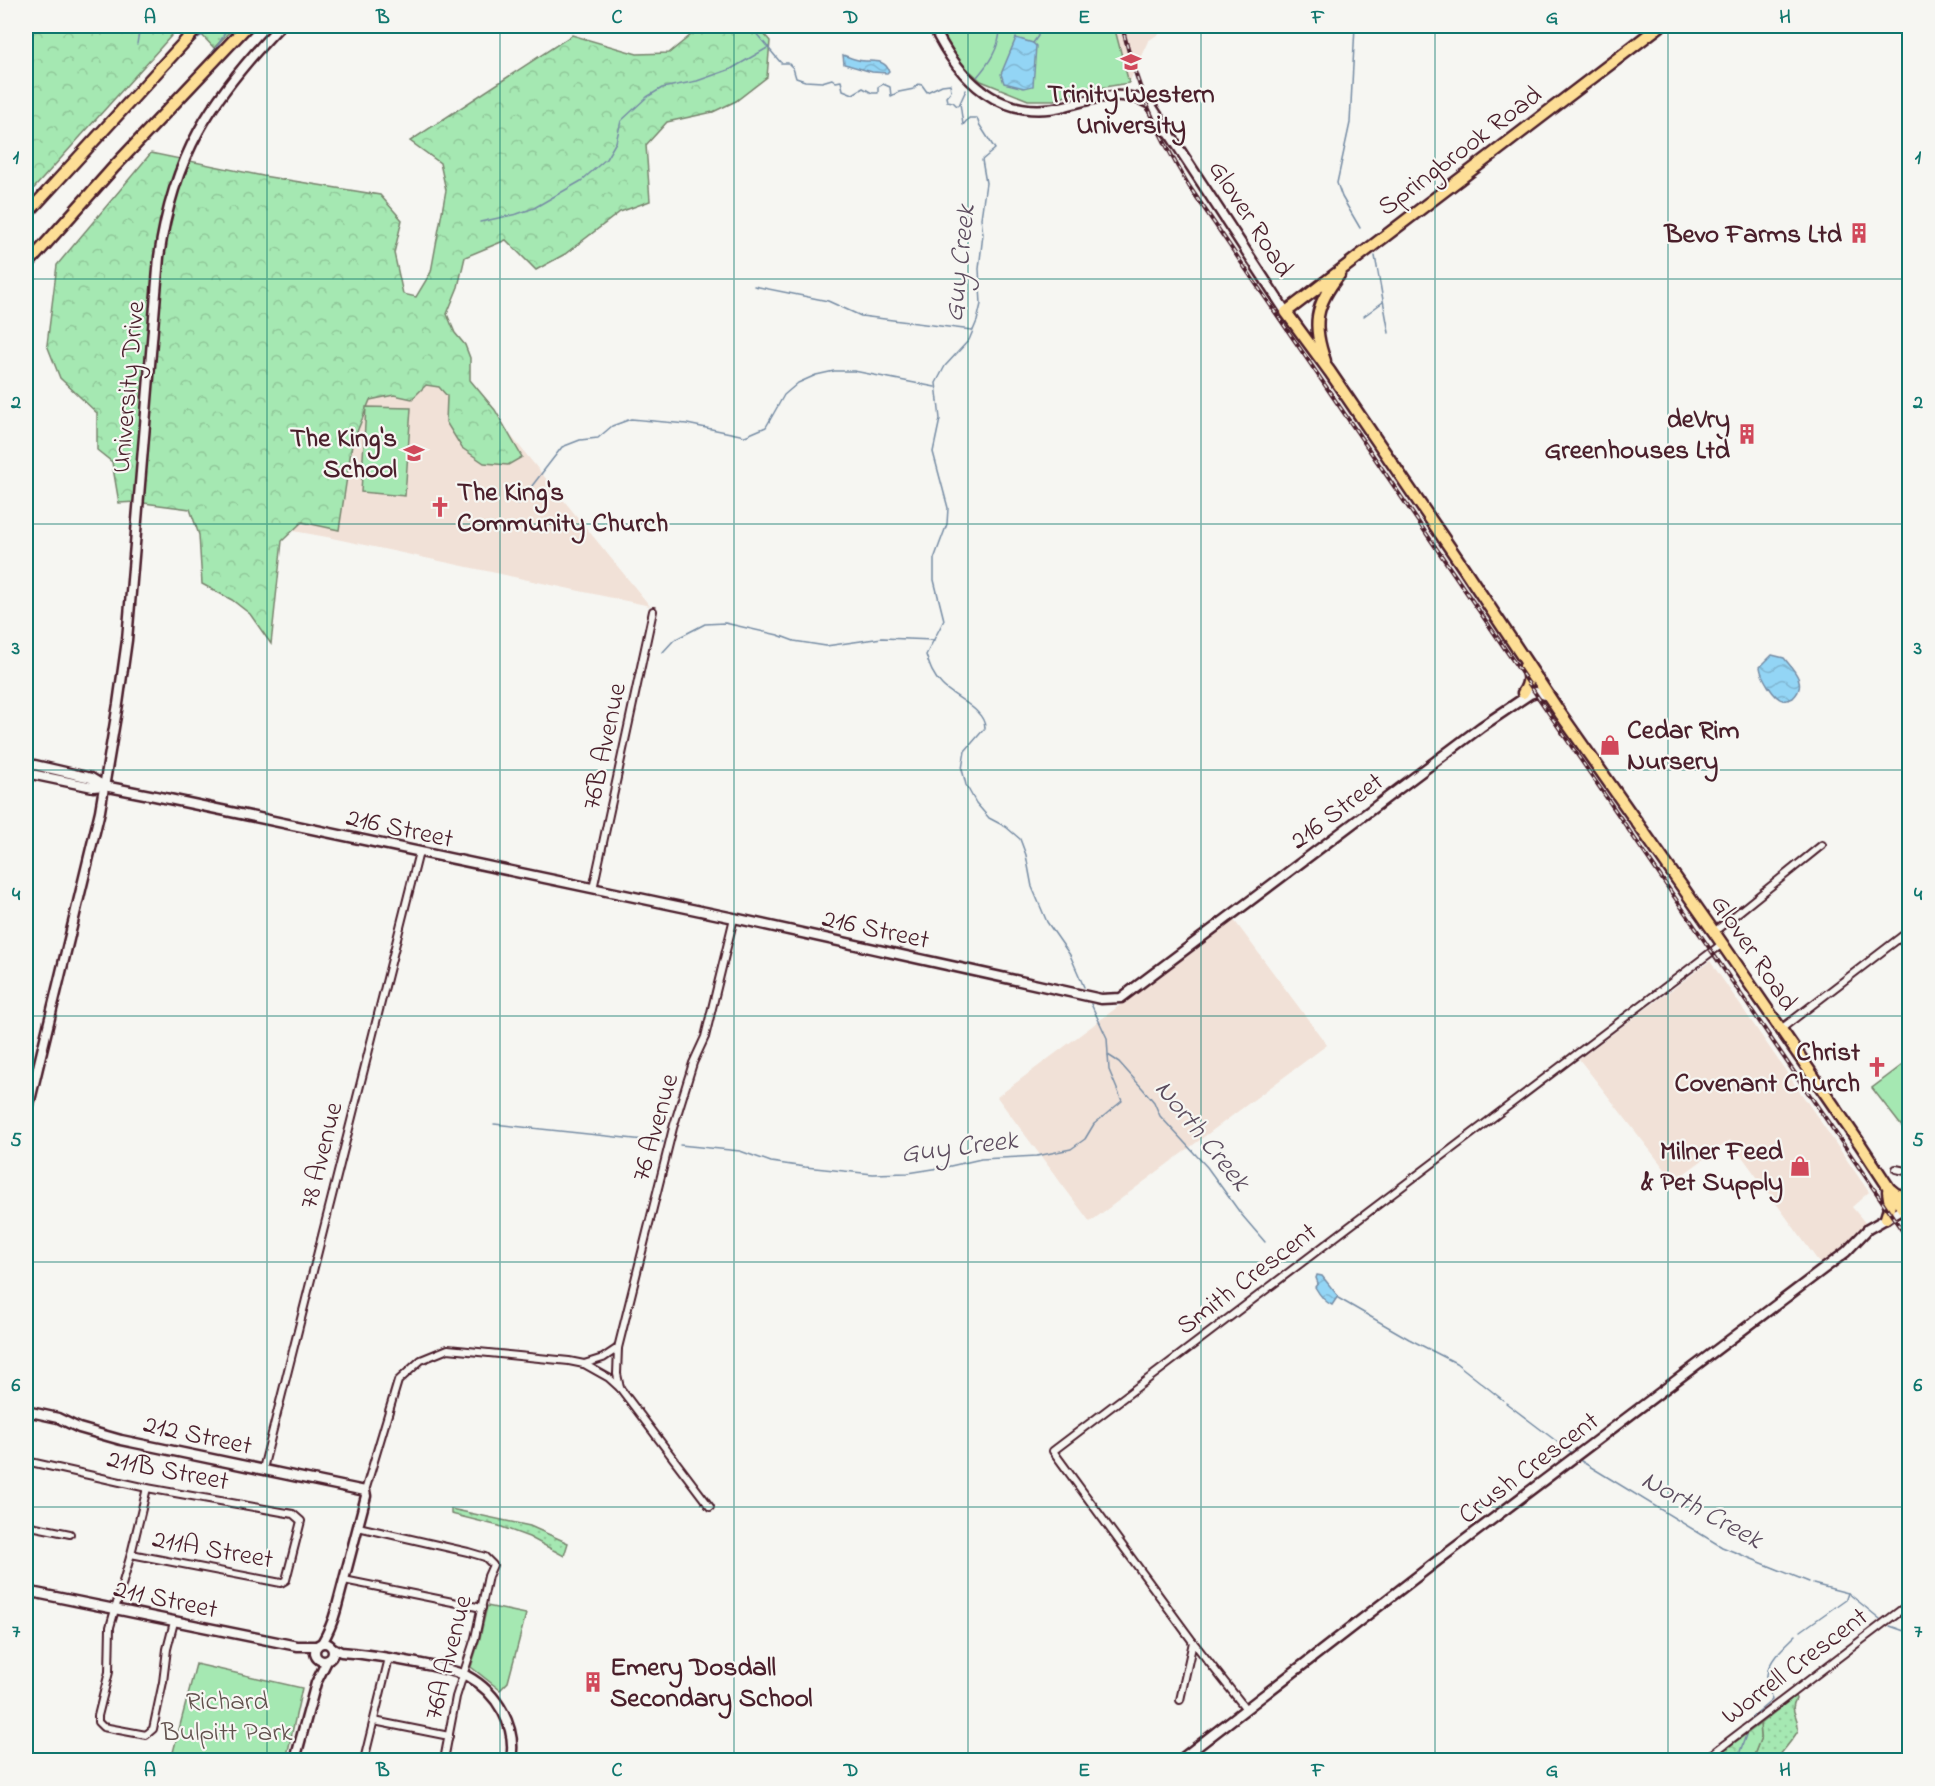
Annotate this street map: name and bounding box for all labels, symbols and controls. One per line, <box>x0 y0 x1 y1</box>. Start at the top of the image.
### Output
text: A <box>144 4 156 33</box>
text: B <box>375 4 390 33</box>
text: C <box>612 4 623 33</box>
text: D <box>843 4 858 33</box>
text: E <box>1078 4 1090 33</box>
text: F <box>1311 4 1325 33</box>
text: G <box>1546 4 1559 33</box>
text: H <box>1779 4 1791 33</box>
school or university icon: Trinity Western University <box>1119 50 1143 74</box>
place label: Trinity Western University <box>1047 76 1215 146</box>
street label: Springbrook Road <box>1370 77 1551 227</box>
text: 1 <box>13 144 20 173</box>
text: 1 <box>1915 144 1922 173</box>
street label: Glover Road <box>1197 153 1302 286</box>
water label: Guy Creek <box>935 201 988 324</box>
place label: Bevo Farms Ltd <box>1662 216 1843 255</box>
building icon: Bevo Farms Ltd <box>1847 221 1871 245</box>
street label: University Drive <box>103 299 157 475</box>
text: 2 <box>10 389 21 418</box>
text: 2 <box>1912 389 1923 418</box>
place label: deVry Greenhouses Ltd <box>1544 401 1731 471</box>
place label: The King's School <box>290 420 397 490</box>
building icon: deVry Greenhouses Ltd <box>1735 422 1759 446</box>
school or university icon: The King's School <box>402 441 426 465</box>
place label: The King's Community Church <box>457 474 668 544</box>
church icon: The King's Community Church <box>428 495 452 519</box>
text: 3 <box>11 635 20 664</box>
text: 3 <box>1913 635 1922 664</box>
street label: 76B Avenue <box>573 679 638 813</box>
place label: Cedar Rim Nursery <box>1627 712 1740 782</box>
shop icon: Cedar Rim Nursery <box>1598 733 1622 757</box>
street label: 216 Street <box>1282 764 1393 860</box>
street label: 216 Street <box>342 799 457 860</box>
text: 4 <box>12 881 21 910</box>
text: 4 <box>1914 881 1923 910</box>
street label: Glover Road <box>1700 887 1806 1019</box>
street label: 216 Street <box>818 900 933 961</box>
place label: Christ Covenant Church <box>1675 1034 1861 1104</box>
church icon: Christ Covenant Church <box>1865 1055 1889 1079</box>
street label: 76 Avenue <box>622 1068 691 1186</box>
water label: North Creek <box>1143 1072 1260 1202</box>
street label: 78 Avenue <box>290 1097 355 1213</box>
water label: Guy Creek <box>899 1121 1022 1176</box>
text: 5 <box>10 1127 22 1156</box>
text: 5 <box>1912 1127 1924 1156</box>
place label: Milner Feed & Pet Supply <box>1640 1133 1784 1203</box>
shop icon: Milner Feed & Pet Supply <box>1788 1154 1812 1178</box>
street label: Smith Crescent <box>1169 1214 1326 1346</box>
text: 6 <box>12 1372 21 1401</box>
text: 6 <box>1914 1372 1923 1401</box>
street label: Crush Crescent <box>1451 1403 1608 1535</box>
street label: 212 Street <box>140 1406 255 1467</box>
street label: 211B Street <box>103 1441 232 1502</box>
water label: North Creek <box>1633 1461 1771 1562</box>
street label: 211A Street <box>149 1521 276 1580</box>
street label: 211 Street <box>110 1570 221 1630</box>
street label: 76A Avenue <box>415 1590 484 1724</box>
street label: Worrell Crescent <box>1714 1599 1877 1735</box>
text: 7 <box>12 1618 21 1647</box>
text: 7 <box>1914 1618 1923 1647</box>
place label: Emery Dosdall Secondary School <box>610 1649 813 1719</box>
building icon: Emery Dosdall Secondary School <box>581 1670 605 1694</box>
park label: Richard Bulpitt Park <box>160 1683 293 1753</box>
text: A <box>144 1757 156 1786</box>
text: B <box>375 1757 390 1786</box>
text: C <box>612 1757 623 1786</box>
text: D <box>843 1757 858 1786</box>
text: E <box>1078 1757 1090 1786</box>
text: F <box>1311 1757 1325 1786</box>
text: G <box>1546 1757 1559 1786</box>
text: H <box>1779 1757 1791 1786</box>

